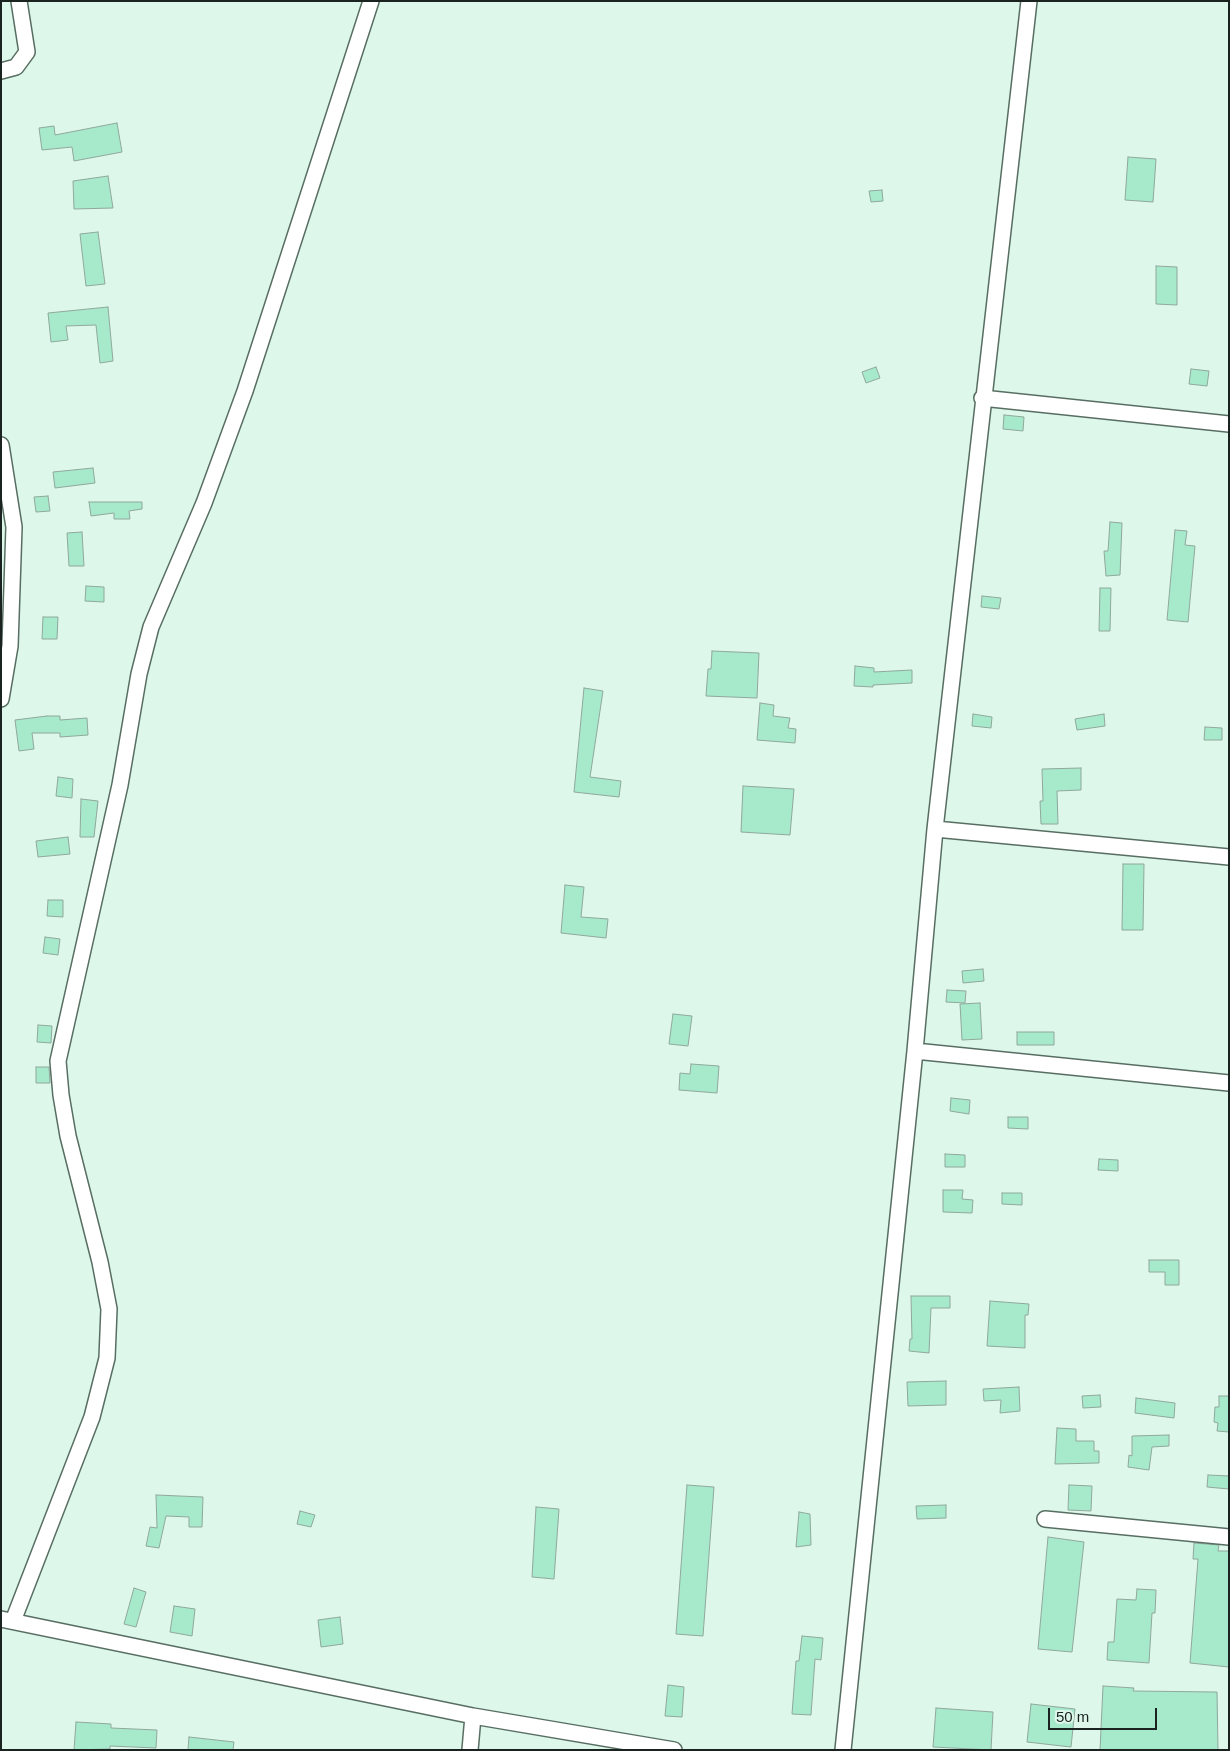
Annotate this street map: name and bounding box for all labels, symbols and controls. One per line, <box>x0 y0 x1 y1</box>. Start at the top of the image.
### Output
scale bar <box>1050 1698 1159 1730</box>
text: 50 m <box>1056 1708 1089 1725</box>

